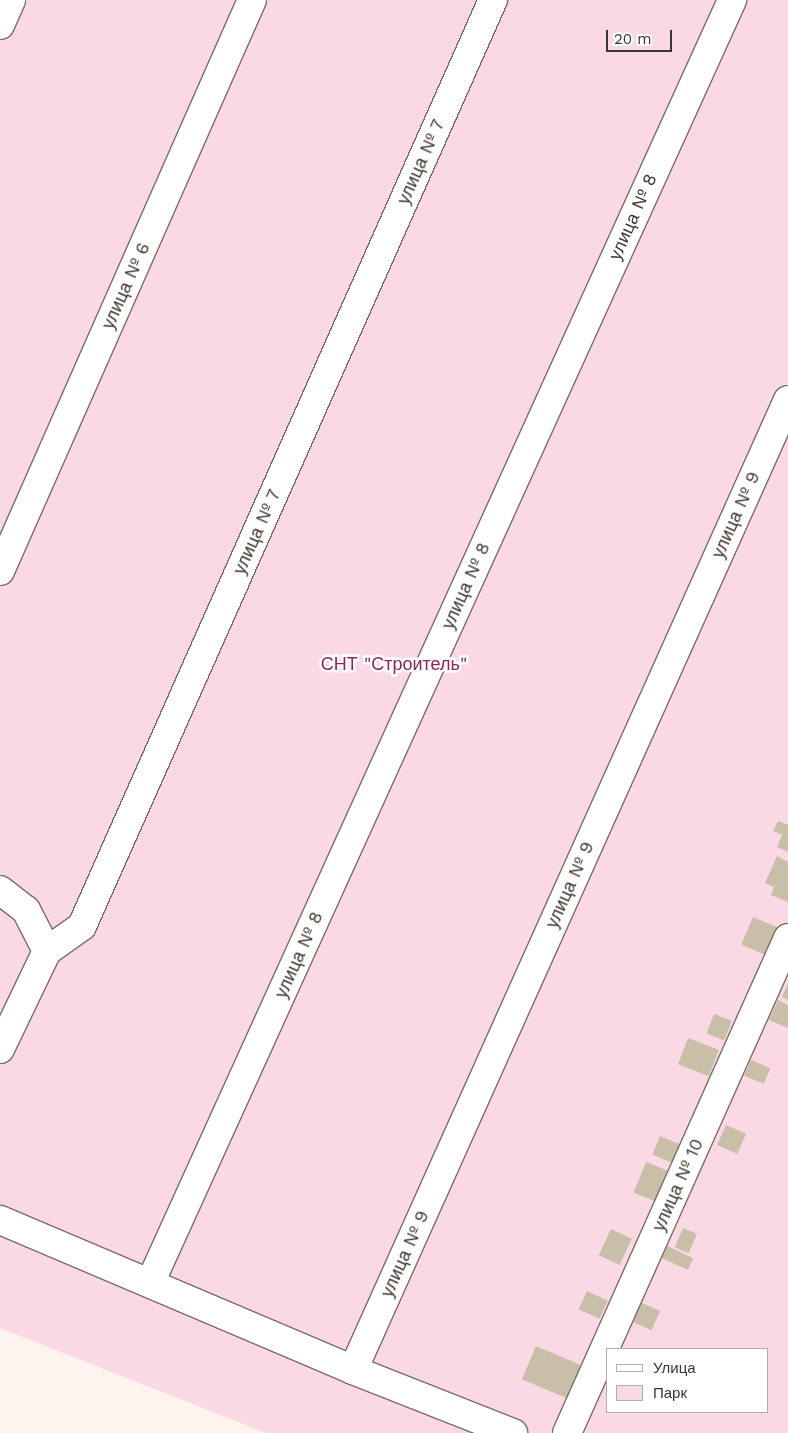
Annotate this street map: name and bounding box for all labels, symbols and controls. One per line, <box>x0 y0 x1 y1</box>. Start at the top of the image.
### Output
scale bar <box>608 20 674 52</box>
text: 20 m <box>614 30 652 48</box>
street label: улица № 7 <box>393 116 449 208</box>
street label: улица № 8 <box>604 170 662 264</box>
street label: улица № 6 <box>97 239 155 333</box>
street label: улица № 9 <box>707 468 765 562</box>
street label: улица № 7 <box>229 486 285 578</box>
street label: улица № 8 <box>437 539 495 633</box>
park label: СНТ "Строитель" <box>321 653 467 675</box>
street label: улица № 9 <box>541 838 599 932</box>
street label: улица № 8 <box>270 908 328 1002</box>
street label: улица № 10 <box>648 1135 708 1235</box>
street label: улица № 9 <box>376 1207 434 1301</box>
legend <box>606 1348 768 1413</box>
text: Улица <box>653 1359 696 1377</box>
text: Парк <box>653 1384 687 1402</box>

